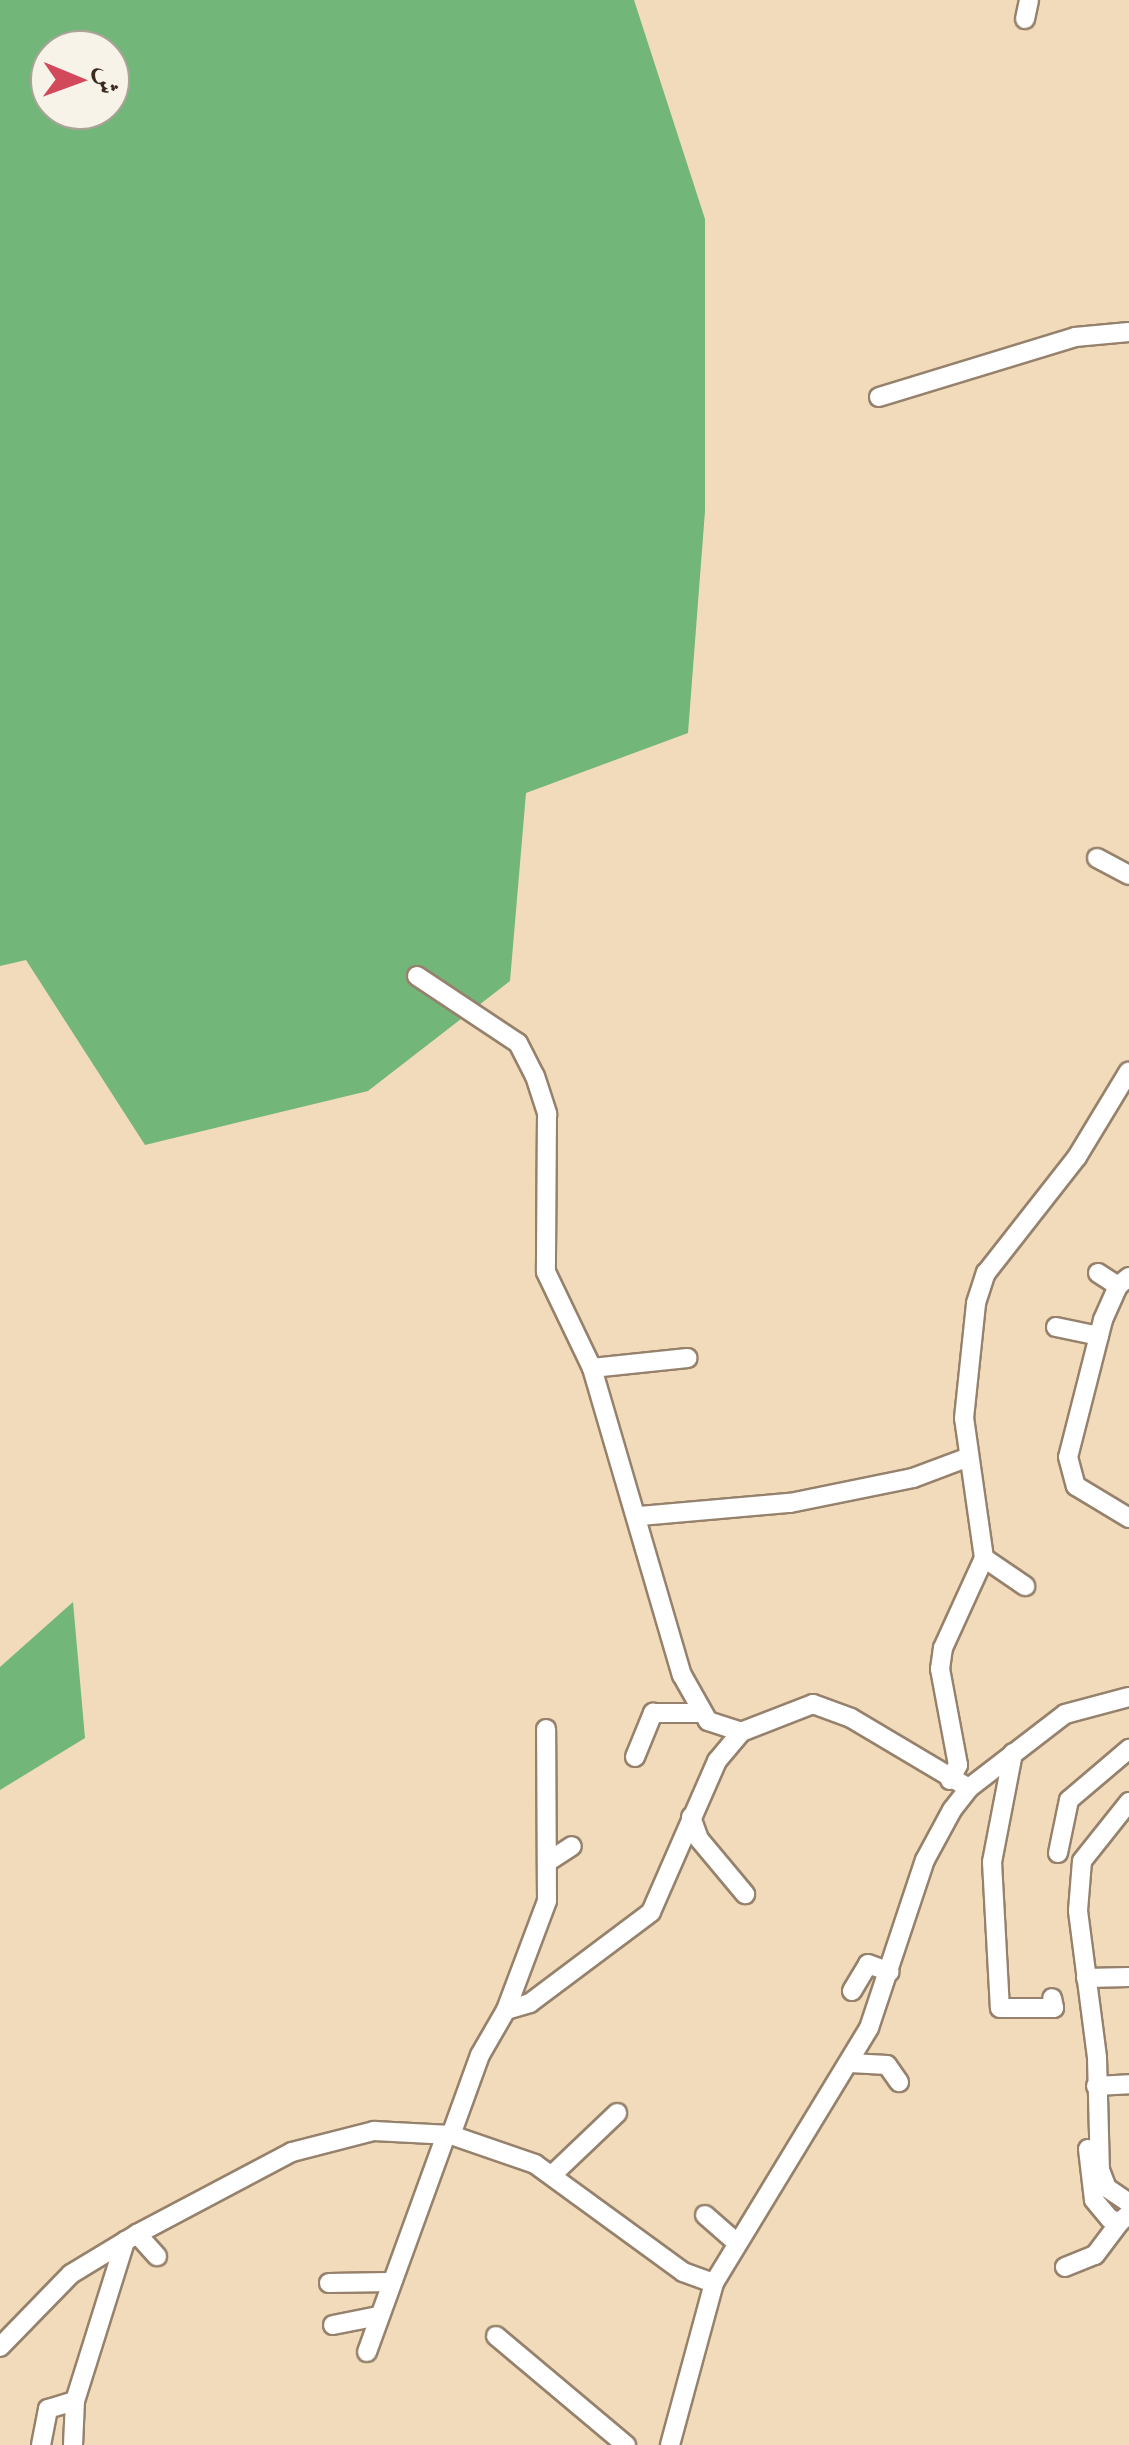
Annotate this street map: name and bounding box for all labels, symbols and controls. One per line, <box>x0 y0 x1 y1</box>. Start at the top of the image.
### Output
north arrow <box>30 30 130 130</box>
text: ش <box>90 66 126 95</box>

